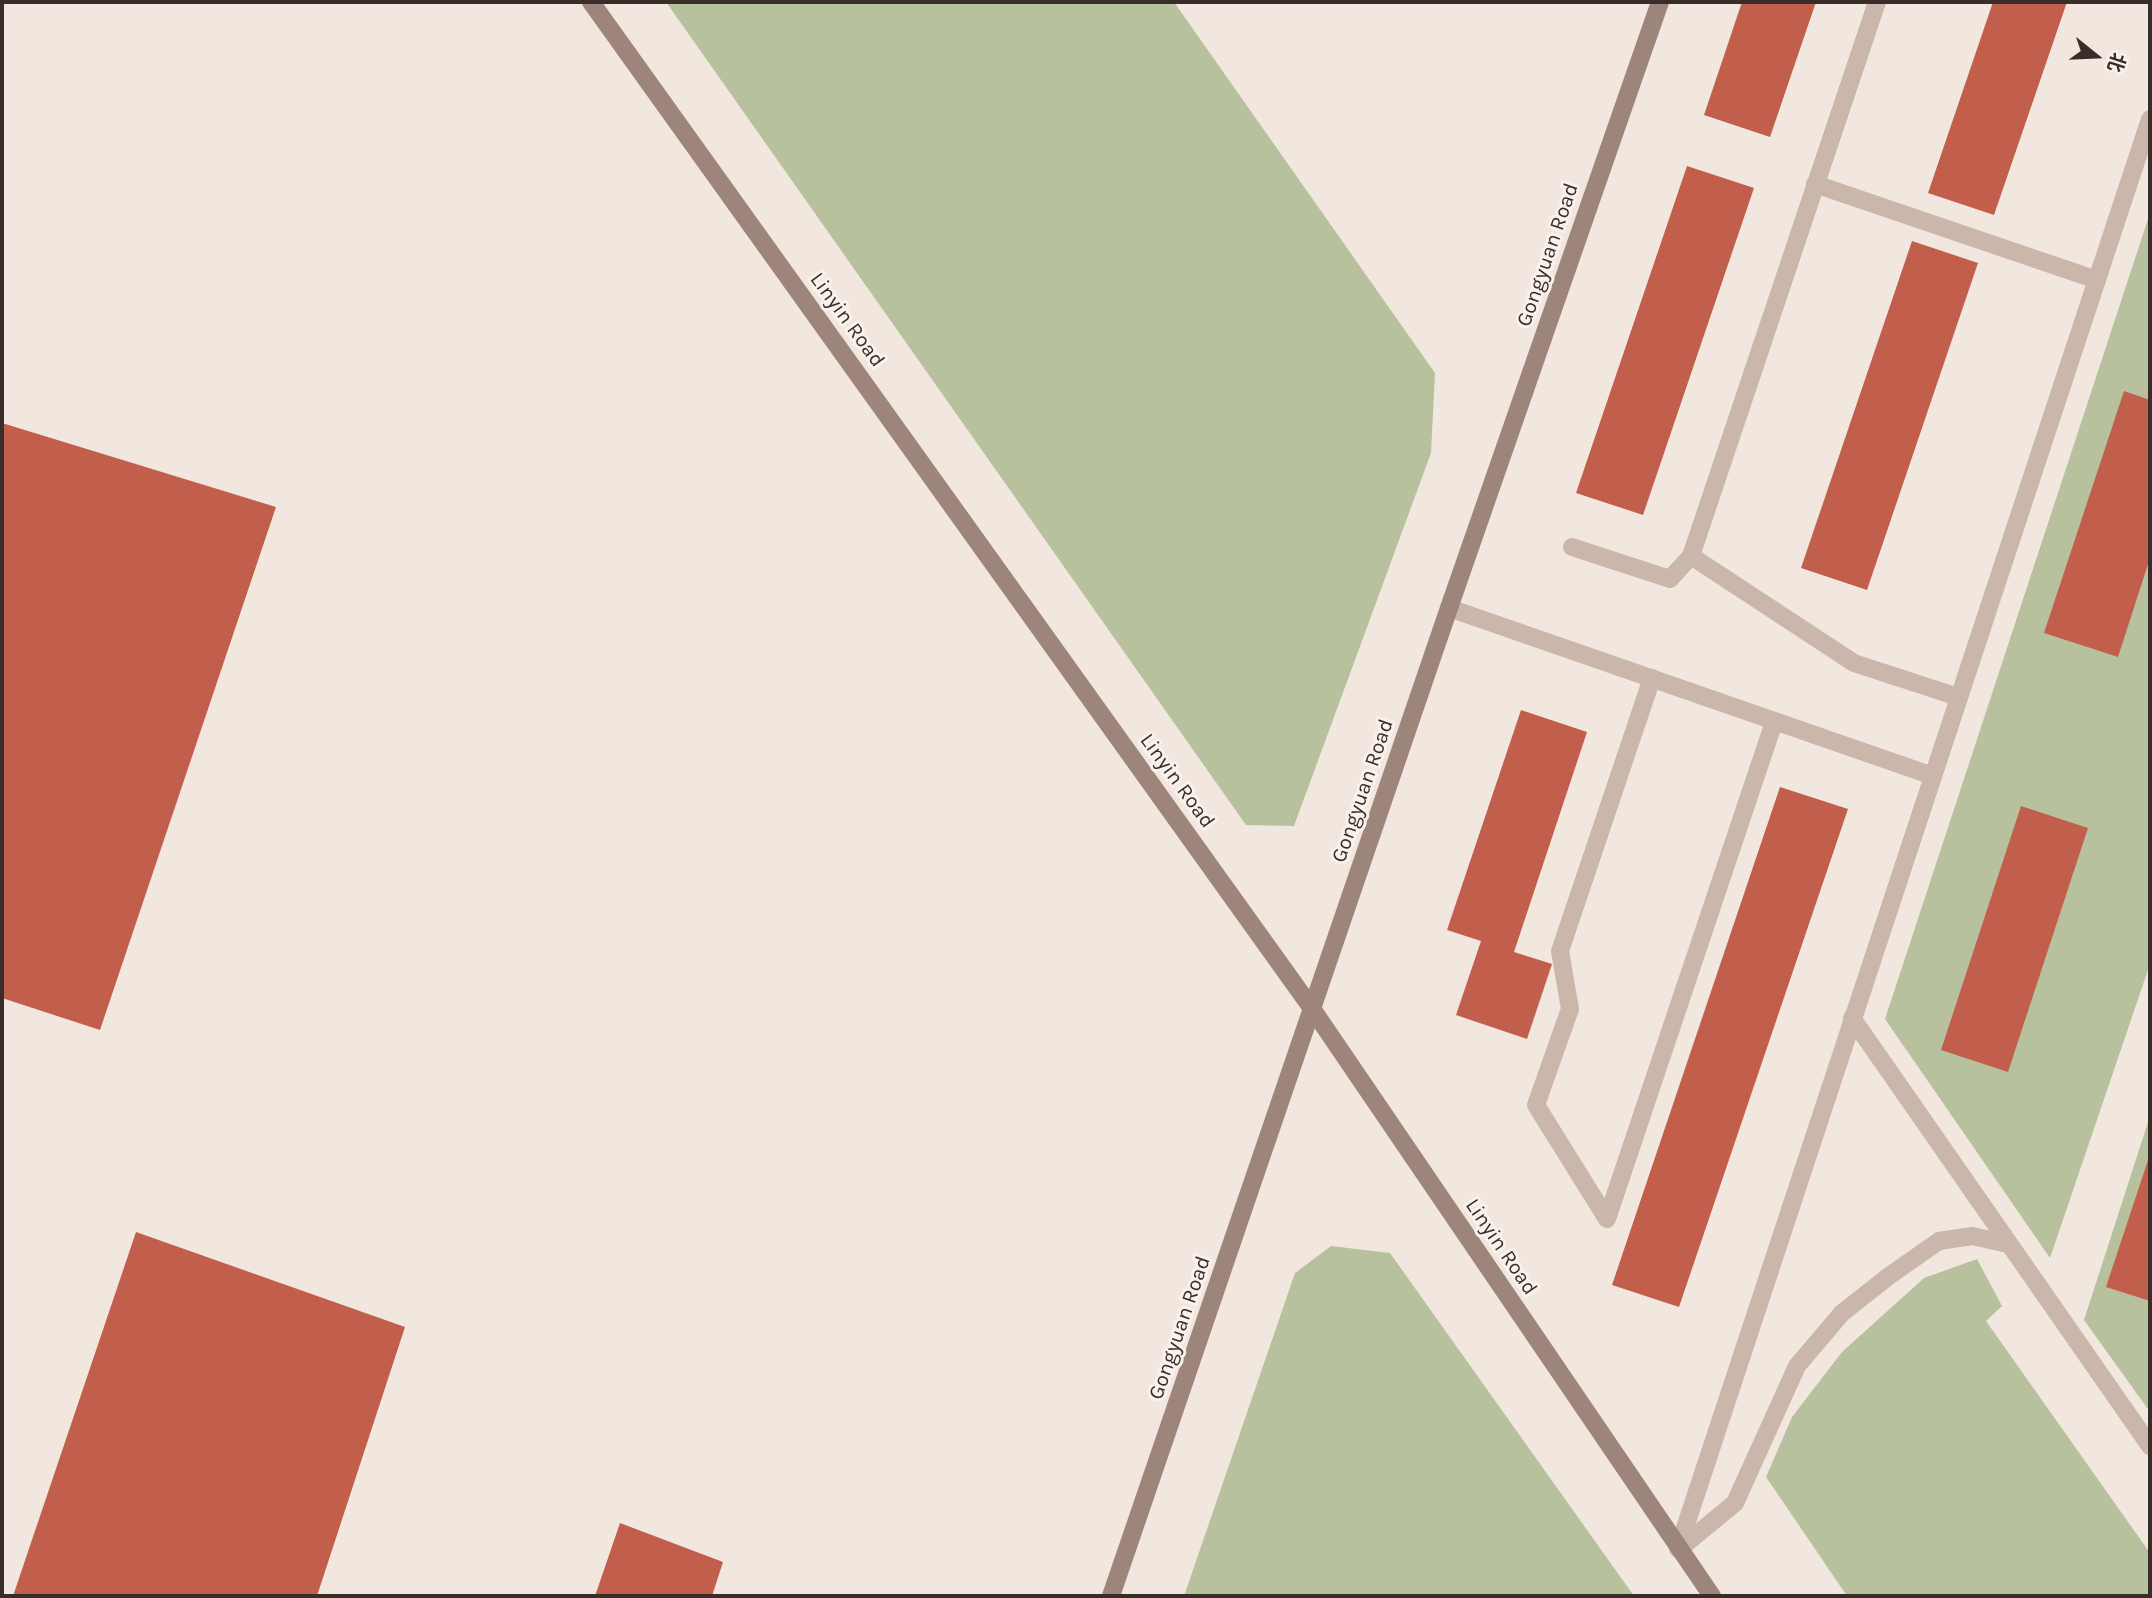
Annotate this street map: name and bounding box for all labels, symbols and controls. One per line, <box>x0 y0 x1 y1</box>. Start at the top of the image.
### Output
north arrow <box>2061 21 2131 91</box>
text: 北 <box>2103 50 2129 75</box>
street label: Gongyuan Road <box>1512 180 1584 330</box>
street label: Linyin Road <box>804 268 890 372</box>
street label: Gongyuan Road <box>1327 716 1399 866</box>
street label: Linyin Road <box>1134 729 1220 833</box>
street label: Linyin Road <box>1460 1194 1542 1300</box>
street label: Gongyuan Road <box>1144 1253 1216 1403</box>

